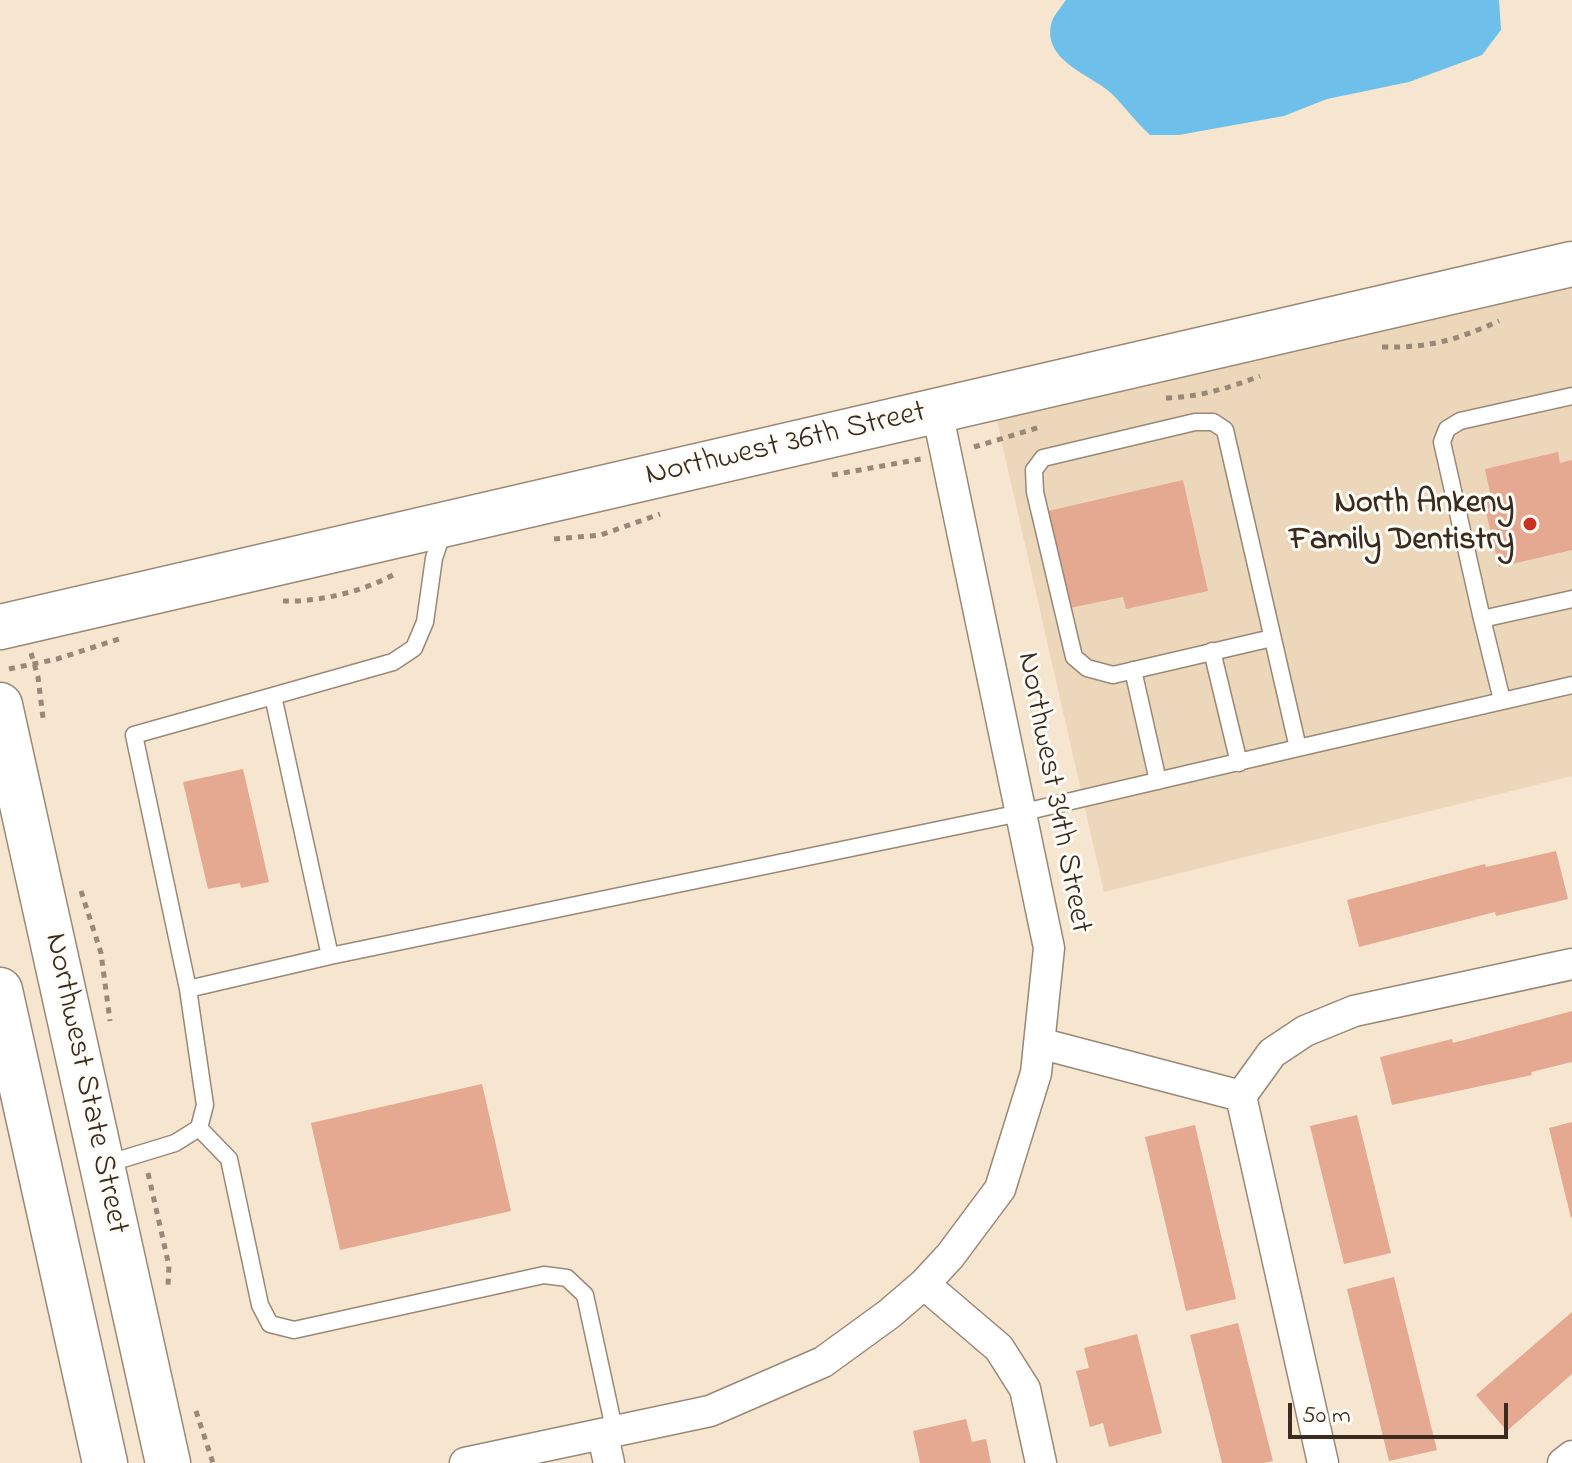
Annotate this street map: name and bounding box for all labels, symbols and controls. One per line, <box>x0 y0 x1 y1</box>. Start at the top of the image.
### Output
street label: Northwest 36th Street <box>642 395 930 497</box>
place label: North Ankeny Family Dentistry <box>1289 487 1514 562</box>
marker: North Ankeny Family Dentistry <box>1521 515 1539 533</box>
street label: Northwest 34th Street <box>1006 649 1098 937</box>
street label: Northwest State Street <box>33 930 135 1238</box>
scale bar <box>1292 1387 1512 1437</box>
text: 50 m <box>1302 1399 1351 1434</box>

